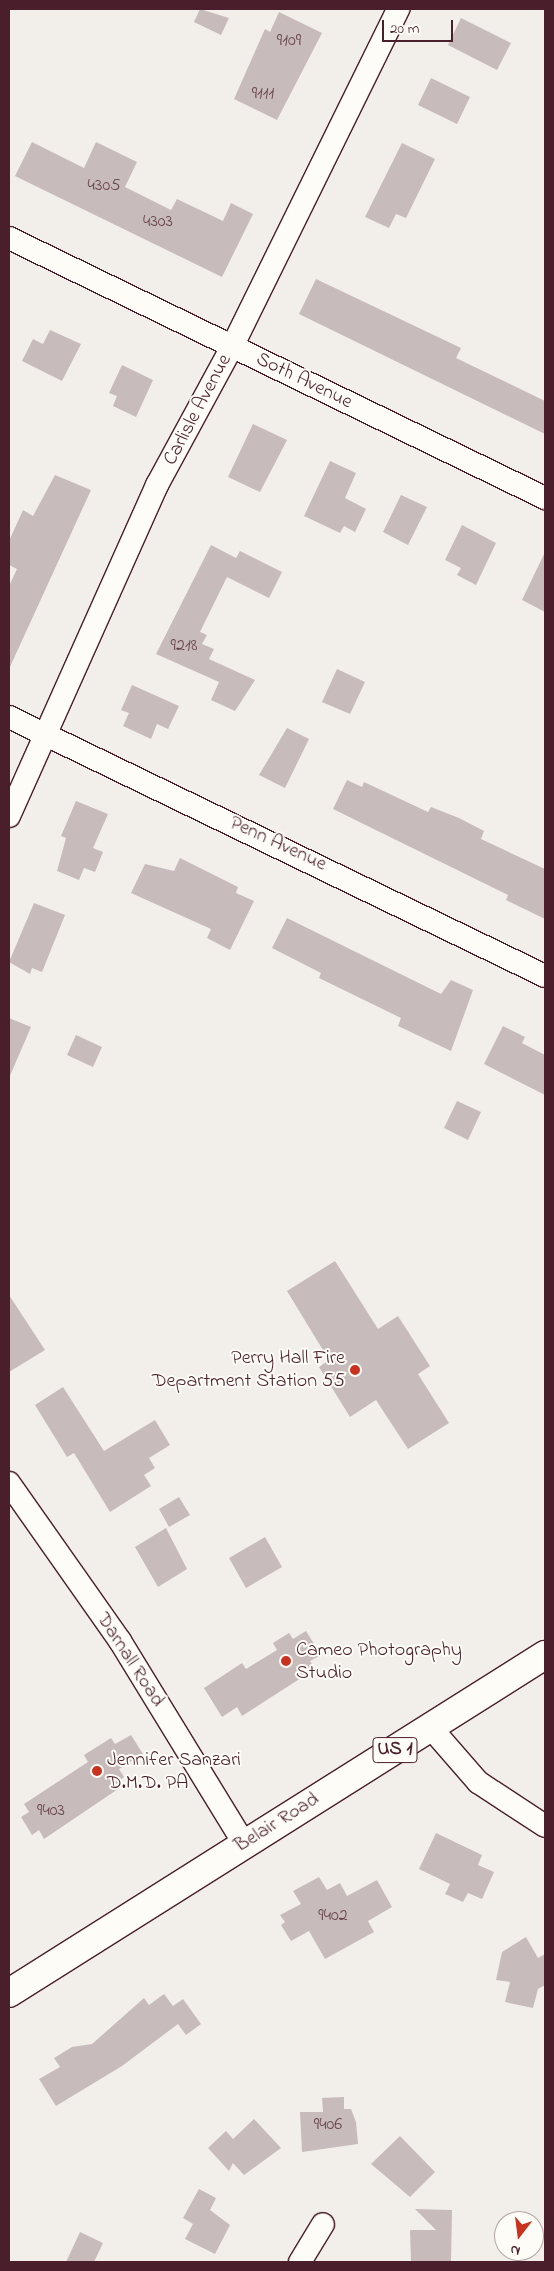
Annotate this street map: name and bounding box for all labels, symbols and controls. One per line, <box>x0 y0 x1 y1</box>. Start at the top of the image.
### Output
scale bar <box>384 10 455 42</box>
text: 20 m <box>390 18 419 40</box>
house number: 9109 <box>277 30 301 52</box>
house number: 9111 <box>252 83 274 105</box>
house number: 4305 <box>88 175 120 197</box>
house number: 4303 <box>143 211 173 233</box>
street label: Soth Avenue <box>252 347 356 415</box>
street label: Carlisle Avenue <box>159 350 237 470</box>
house number: 9218 <box>171 635 197 657</box>
street label: Penn Avenue <box>226 811 330 877</box>
place label: Perry Hall Fire Department Station 55 <box>152 1346 345 1393</box>
marker: Perry Hall Fire Department Station 55 <box>349 1364 361 1376</box>
street label: Darnall Road <box>91 1608 169 1712</box>
place label: Cameo Photography Studio <box>296 1638 462 1685</box>
marker: Cameo Photography Studio <box>280 1655 292 1667</box>
road number: US 1 <box>372 1734 418 1766</box>
place label: Jennifer Sanzari D.M.D. PA <box>107 1748 241 1795</box>
marker: Jennifer Sanzari D.M.D. PA <box>91 1765 103 1777</box>
street label: Belair Road <box>230 1788 324 1858</box>
house number: 9403 <box>37 1800 65 1822</box>
house number: 9402 <box>318 1905 348 1927</box>
house number: 9406 <box>314 2114 342 2136</box>
north arrow <box>494 2211 544 2261</box>
text: N <box>508 2239 523 2261</box>

